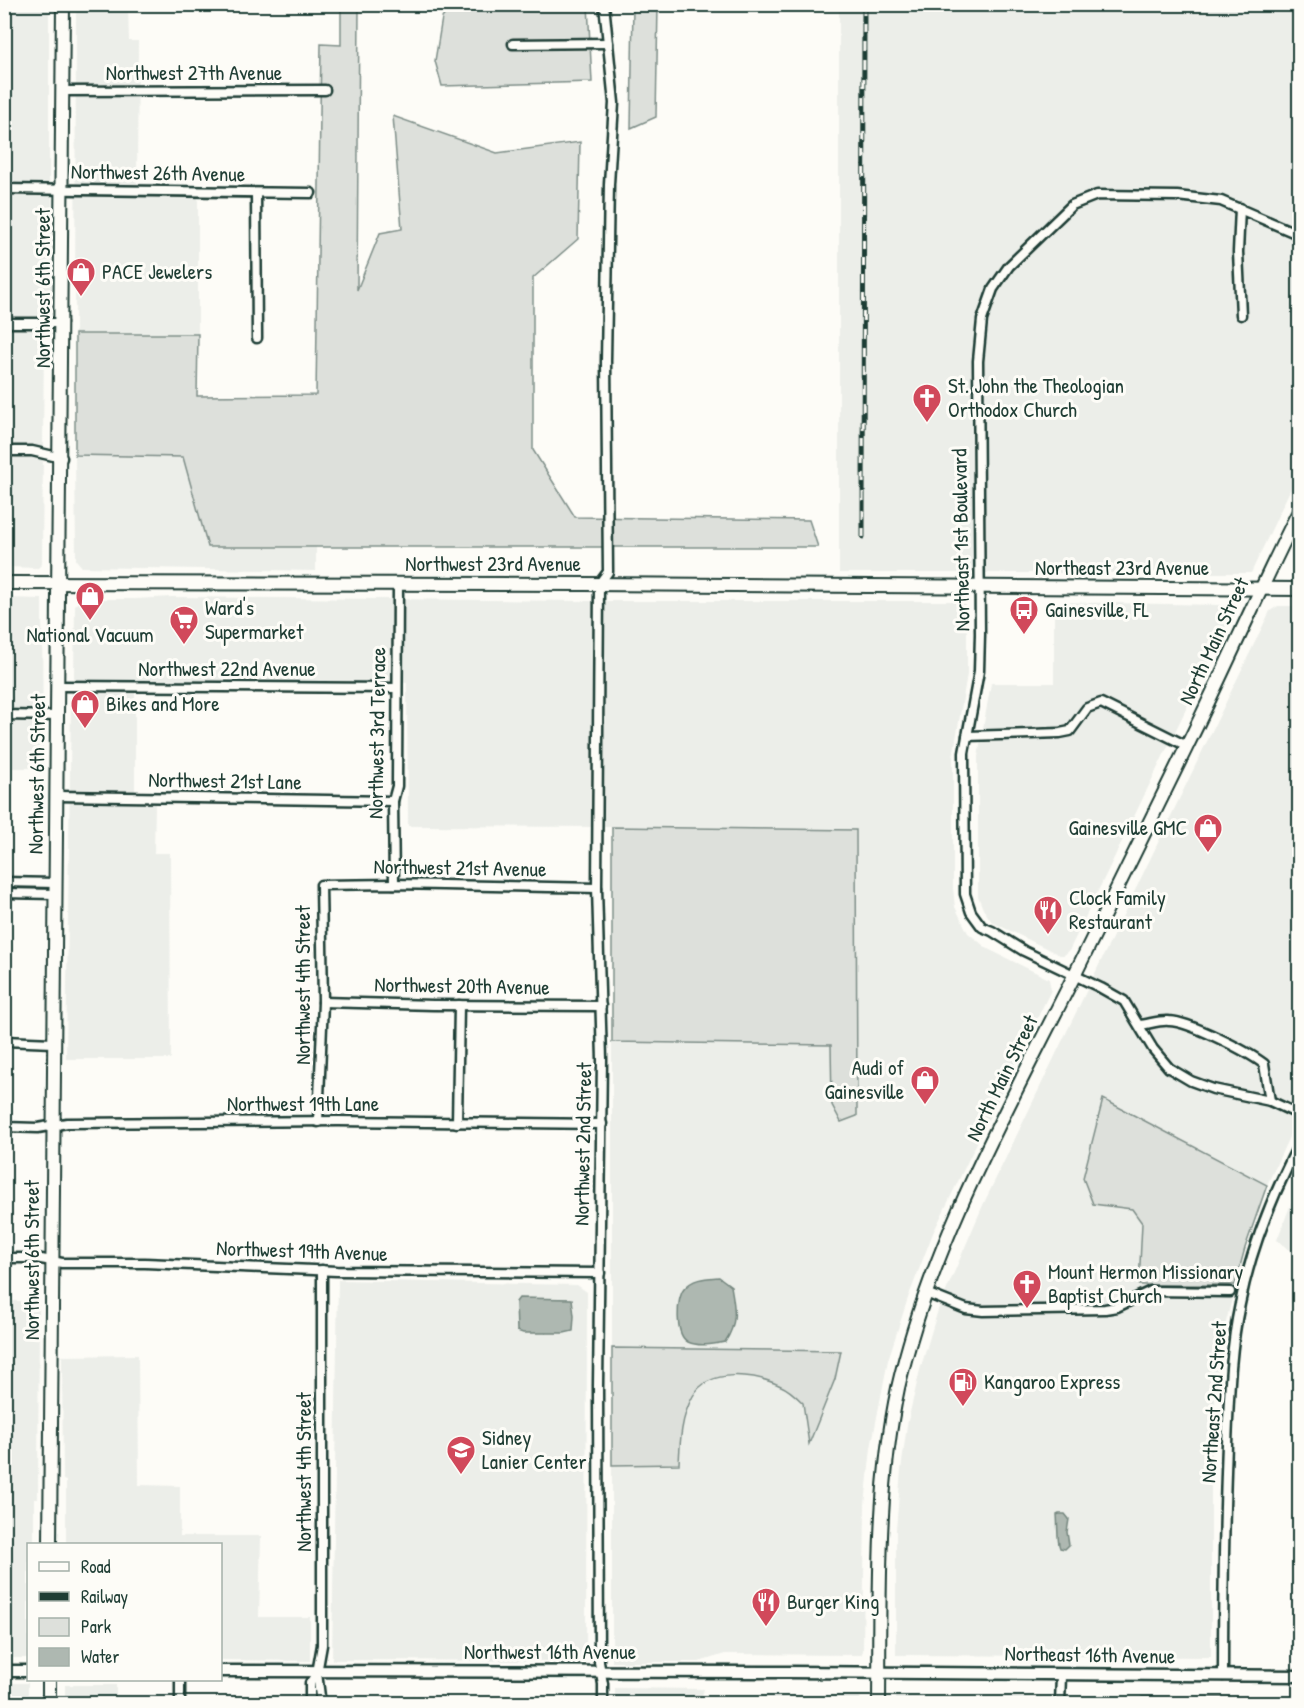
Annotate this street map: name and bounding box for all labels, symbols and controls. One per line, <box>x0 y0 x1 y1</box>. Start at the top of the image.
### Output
street label: Northwest 27th Avenue <box>106 58 282 87</box>
street label: Northwest 26th Avenue <box>71 156 245 189</box>
street label: Northwest 6th Street <box>28 207 57 368</box>
shop icon: PACE Jewelers <box>65 256 97 298</box>
place label: PACE Jewelers <box>102 257 212 286</box>
place label: St. John the Theologian Orthodox Church <box>948 371 1124 424</box>
church icon: St. John the Theologian Orthodox Church <box>911 382 943 424</box>
street label: Northeast 1st Boulevard <box>944 448 977 632</box>
street label: Northwest 23rd Avenue <box>405 549 581 578</box>
street label: Northeast 23rd Avenue <box>1035 553 1209 582</box>
street label: North Main Street <box>1171 572 1256 709</box>
shop icon: National Vacuum <box>74 580 106 622</box>
place label: Ward's Supermarket <box>205 593 304 646</box>
bus stop icon: Gainesville, FL <box>1008 594 1040 636</box>
place label: Gainesville, FL <box>1045 595 1149 624</box>
supermarket icon: Ward's Supermarket <box>168 604 200 646</box>
place label: National Vacuum <box>26 620 154 649</box>
street label: Northwest 3rd Terrace <box>361 647 392 819</box>
street label: Northwest 22nd Avenue <box>138 654 316 683</box>
shop icon: Bikes and More <box>69 688 101 730</box>
place label: Bikes and More <box>106 689 219 718</box>
street label: Northwest 6th Street <box>21 693 52 854</box>
street label: Northwest 21st Lane <box>148 765 302 796</box>
shop icon: Gainesville GMC <box>1192 812 1224 854</box>
place label: Gainesville GMC <box>1069 813 1187 842</box>
street label: Northwest 21st Avenue <box>373 851 547 884</box>
place label: Clock Family Restaurant <box>1069 883 1166 936</box>
restaurant icon: Clock Family Restaurant <box>1032 894 1064 936</box>
street label: Northwest 4th Street <box>288 904 317 1065</box>
street label: Northwest 20th Avenue <box>374 969 550 1002</box>
street label: North Main Street <box>958 1009 1045 1146</box>
place label: Audi of Gainesville <box>825 1053 904 1106</box>
street label: Northwest 2nd Street <box>567 1061 598 1226</box>
shop icon: Audi of Gainesville <box>909 1064 941 1106</box>
street label: Northwest 19th Lane <box>227 1089 379 1118</box>
street label: Northwest 6th Street <box>17 1179 46 1340</box>
street label: Northwest 19th Avenue <box>216 1233 388 1268</box>
place label: Mount Hermon Missionary Baptist Church <box>1048 1257 1244 1310</box>
church icon: Mount Hermon Missionary Baptist Church <box>1011 1268 1043 1310</box>
street label: Northeast 2nd Street <box>1193 1320 1234 1484</box>
fuel station icon: Kangaroo Express <box>947 1366 979 1408</box>
place label: Kangaroo Express <box>984 1367 1120 1396</box>
street label: Northwest 4th Street <box>289 1391 318 1552</box>
place label: Sidney Lanier Center <box>482 1423 587 1476</box>
school or university icon: Sidney Lanier Center <box>445 1434 477 1476</box>
legend <box>27 1543 222 1681</box>
text: Road <box>81 1554 111 1579</box>
text: Railway <box>81 1584 128 1609</box>
restaurant icon: Burger King <box>750 1586 782 1628</box>
place label: Burger King <box>787 1587 879 1616</box>
text: Park <box>81 1614 112 1639</box>
street label: Northwest 16th Avenue <box>464 1637 636 1666</box>
street label: Northeast 16th Avenue <box>1004 1639 1176 1670</box>
text: Water <box>81 1644 119 1669</box>

